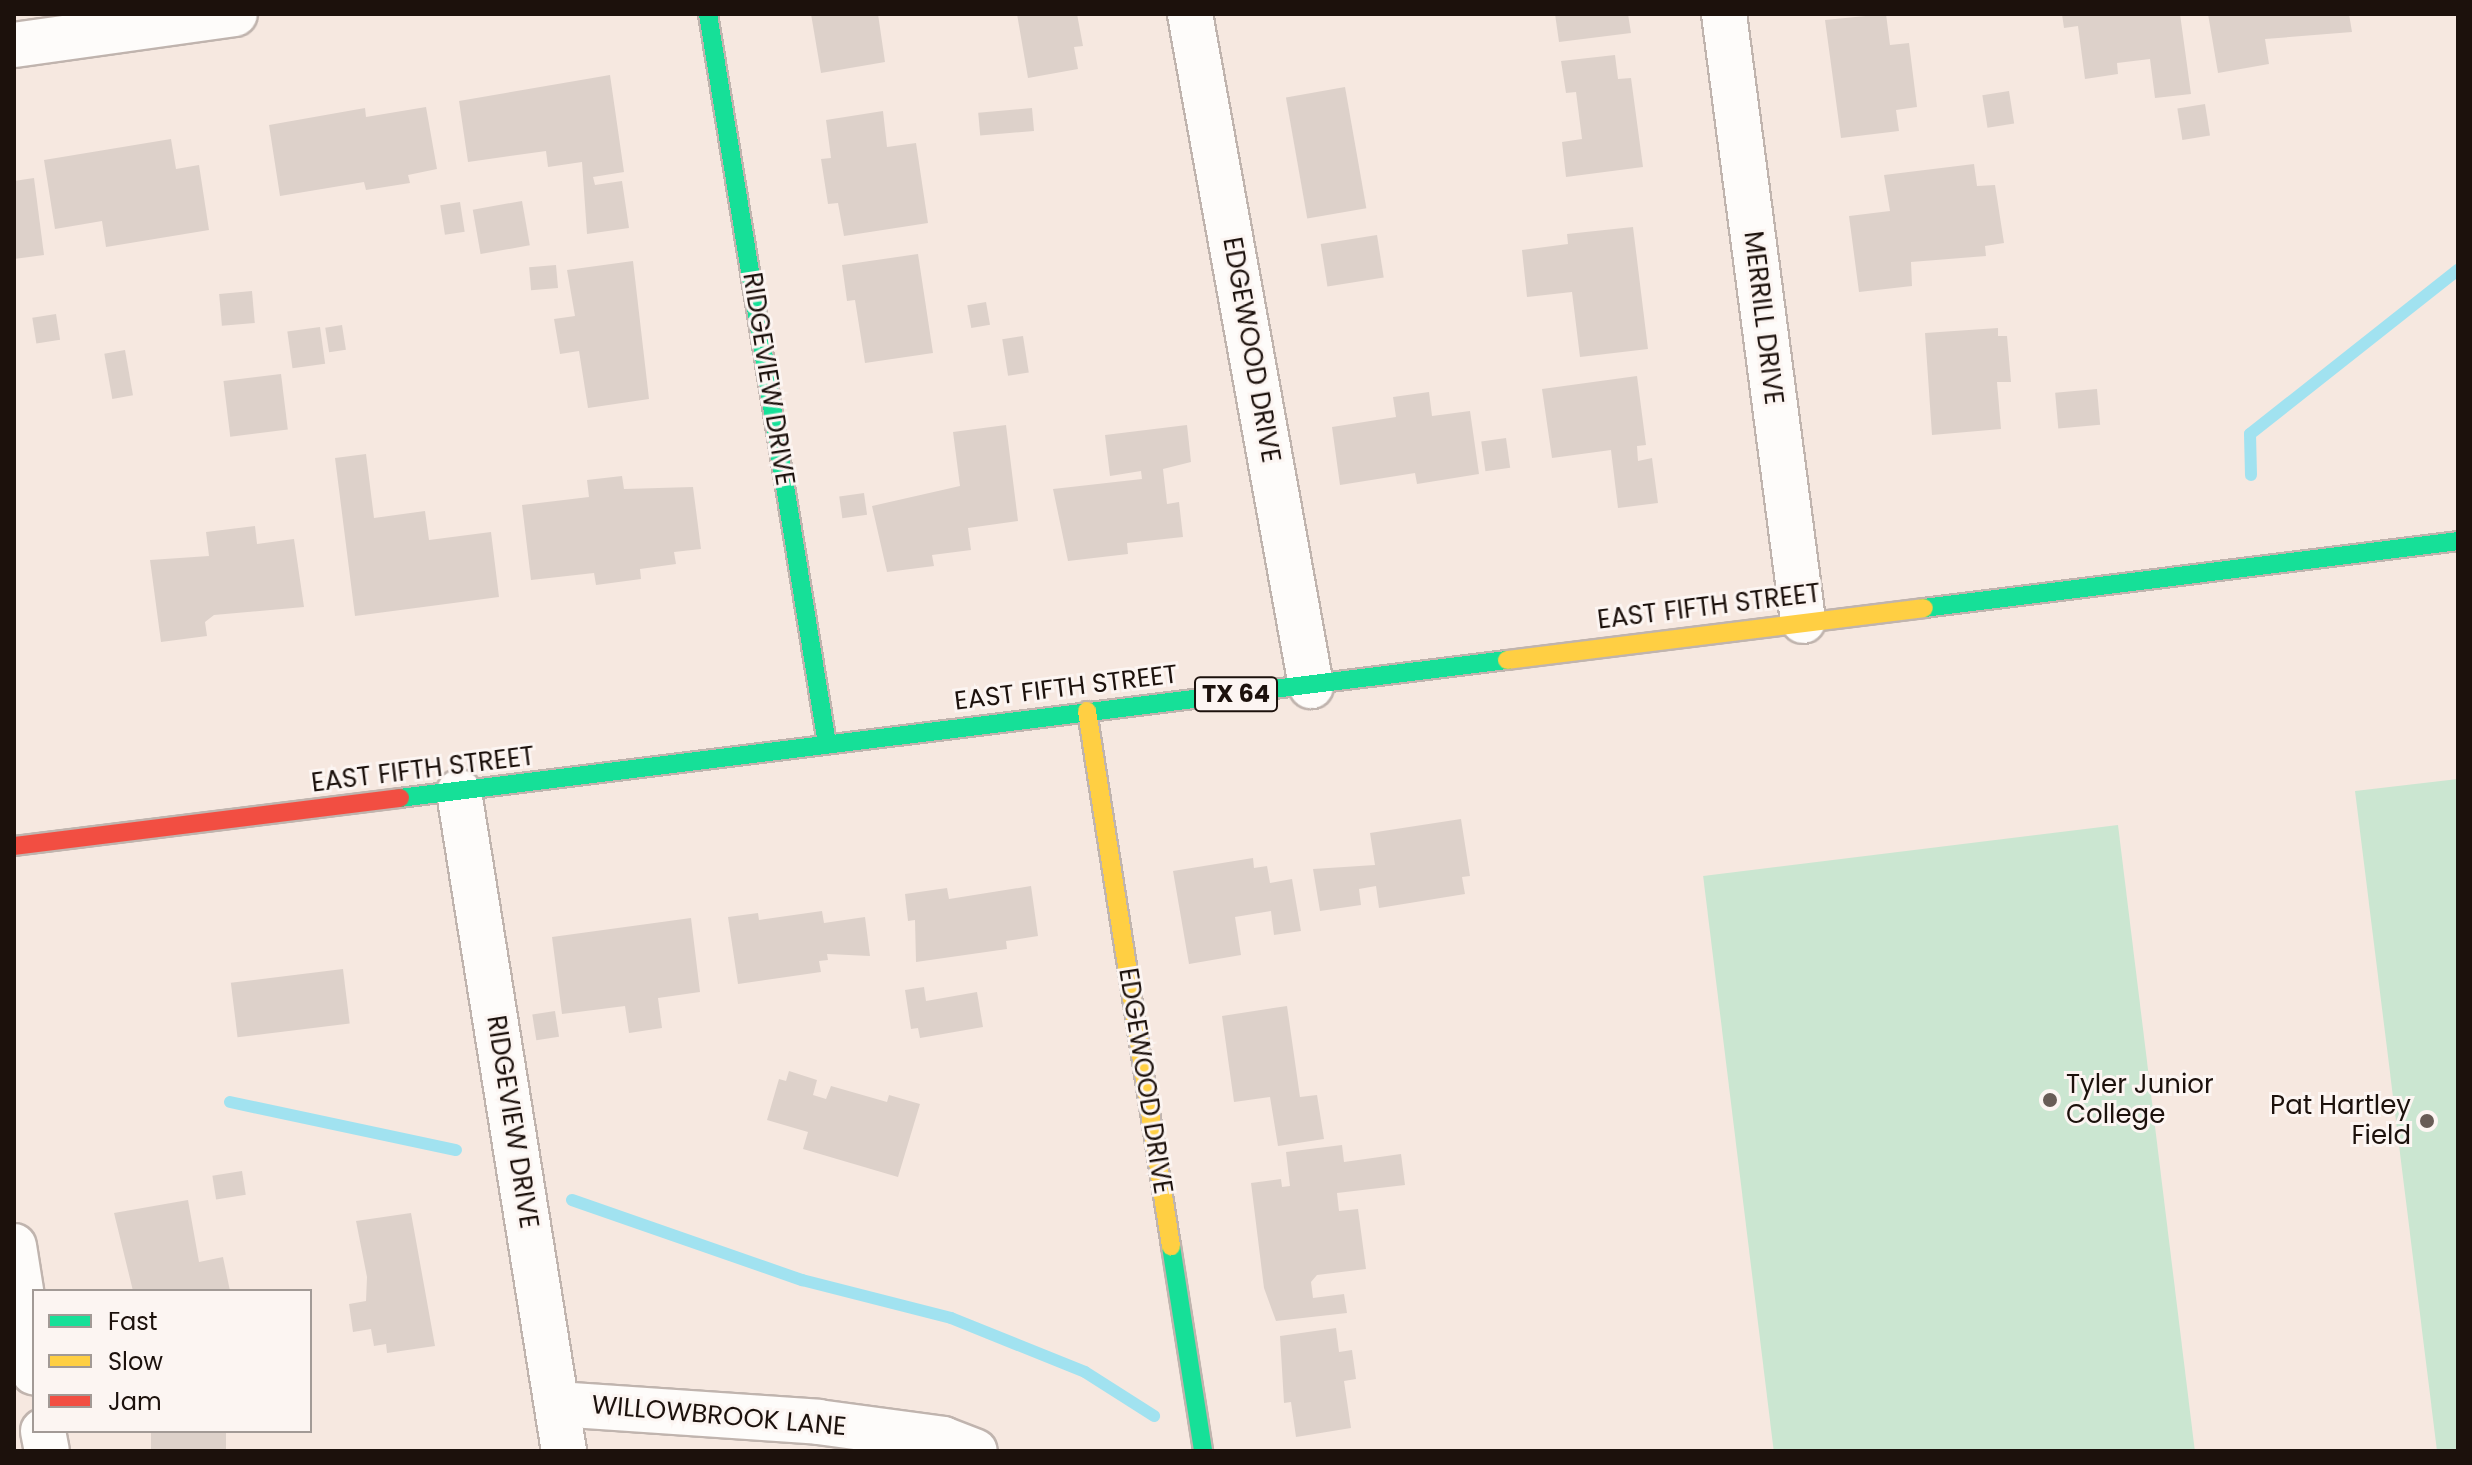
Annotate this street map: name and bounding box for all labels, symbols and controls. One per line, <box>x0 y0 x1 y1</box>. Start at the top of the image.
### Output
street label: MERRILL DRIVE <box>1737 229 1789 407</box>
street label: EDGEWOOD DRIVE <box>1216 235 1286 465</box>
street label: RIDGEVIEW DRIVE <box>736 270 800 488</box>
street label: EAST FIFTH STREET <box>1596 578 1822 636</box>
street label: EAST FIFTH STREET <box>953 659 1179 717</box>
road number: TX 64 <box>1194 674 1278 714</box>
street label: EAST FIFTH STREET <box>310 741 536 799</box>
street label: EDGEWOOD DRIVE <box>1112 966 1178 1196</box>
street label: RIDGEVIEW DRIVE <box>480 1013 544 1231</box>
place label: Tyler Junior College <box>2066 1069 2214 1130</box>
place label: Pat Hartley Field <box>2270 1090 2411 1152</box>
marker: Tyler Junior College <box>2041 1091 2059 1109</box>
marker: Pat Hartley Field <box>2418 1112 2436 1130</box>
legend <box>32 1289 312 1433</box>
text: Fast <box>108 1305 158 1338</box>
text: Slow <box>108 1345 163 1378</box>
text: Jam <box>108 1385 162 1418</box>
street label: WILLOWBROOK LANE <box>590 1389 848 1443</box>

